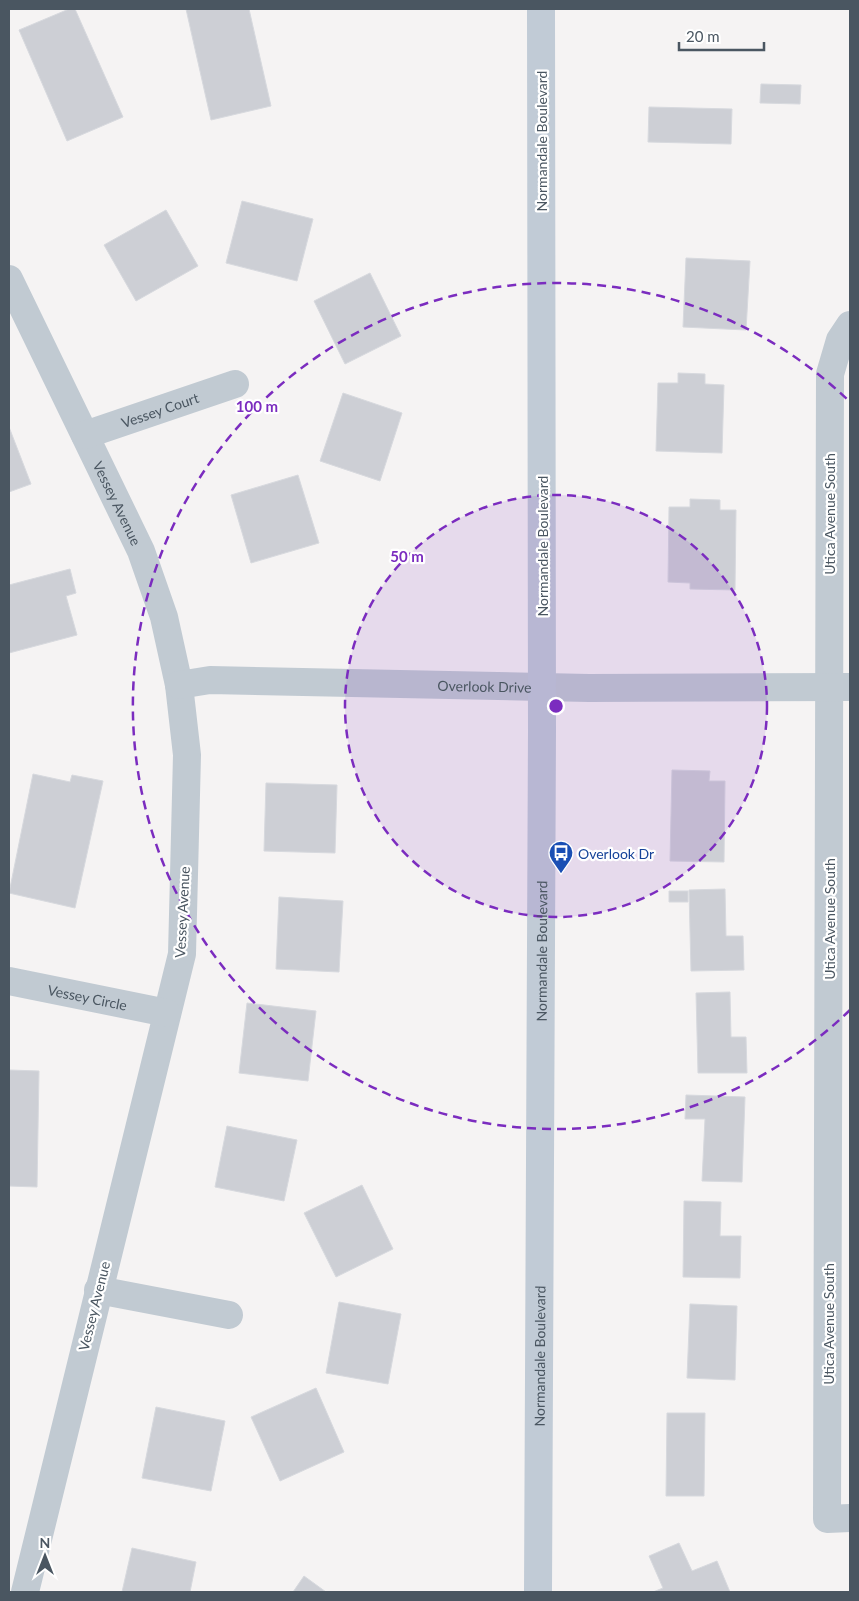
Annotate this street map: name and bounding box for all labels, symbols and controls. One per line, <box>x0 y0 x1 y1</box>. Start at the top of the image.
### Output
scale bar <box>679 20 764 52</box>
text: 20 m <box>686 27 720 45</box>
street label: Normandale Boulevard <box>533 71 550 211</box>
street label: Vessey Court <box>119 389 201 431</box>
text: 100 m <box>236 397 278 415</box>
street label: Utica Avenue South <box>821 453 838 575</box>
street label: Vessey Avenue <box>90 458 145 548</box>
street label: Normandale Boulevard <box>534 476 551 616</box>
text: 50 m <box>390 547 424 565</box>
street label: Overlook Drive <box>437 676 532 695</box>
centre of rings <box>547 697 565 715</box>
bus stop icon: Overlook Dr <box>548 840 574 874</box>
place label: Overlook Dr <box>578 845 654 862</box>
street label: Utica Avenue South <box>821 858 838 980</box>
street label: Vessey Avenue <box>171 866 193 958</box>
street label: Normandale Boulevard <box>532 880 550 1022</box>
street label: Vessey Circle <box>46 981 129 1013</box>
street label: Vessey Avenue <box>75 1260 113 1352</box>
street label: Utica Avenue South <box>820 1263 837 1385</box>
street label: Normandale Boulevard <box>530 1285 548 1427</box>
north arrow <box>20 1531 70 1581</box>
text: N <box>40 1534 50 1551</box>

